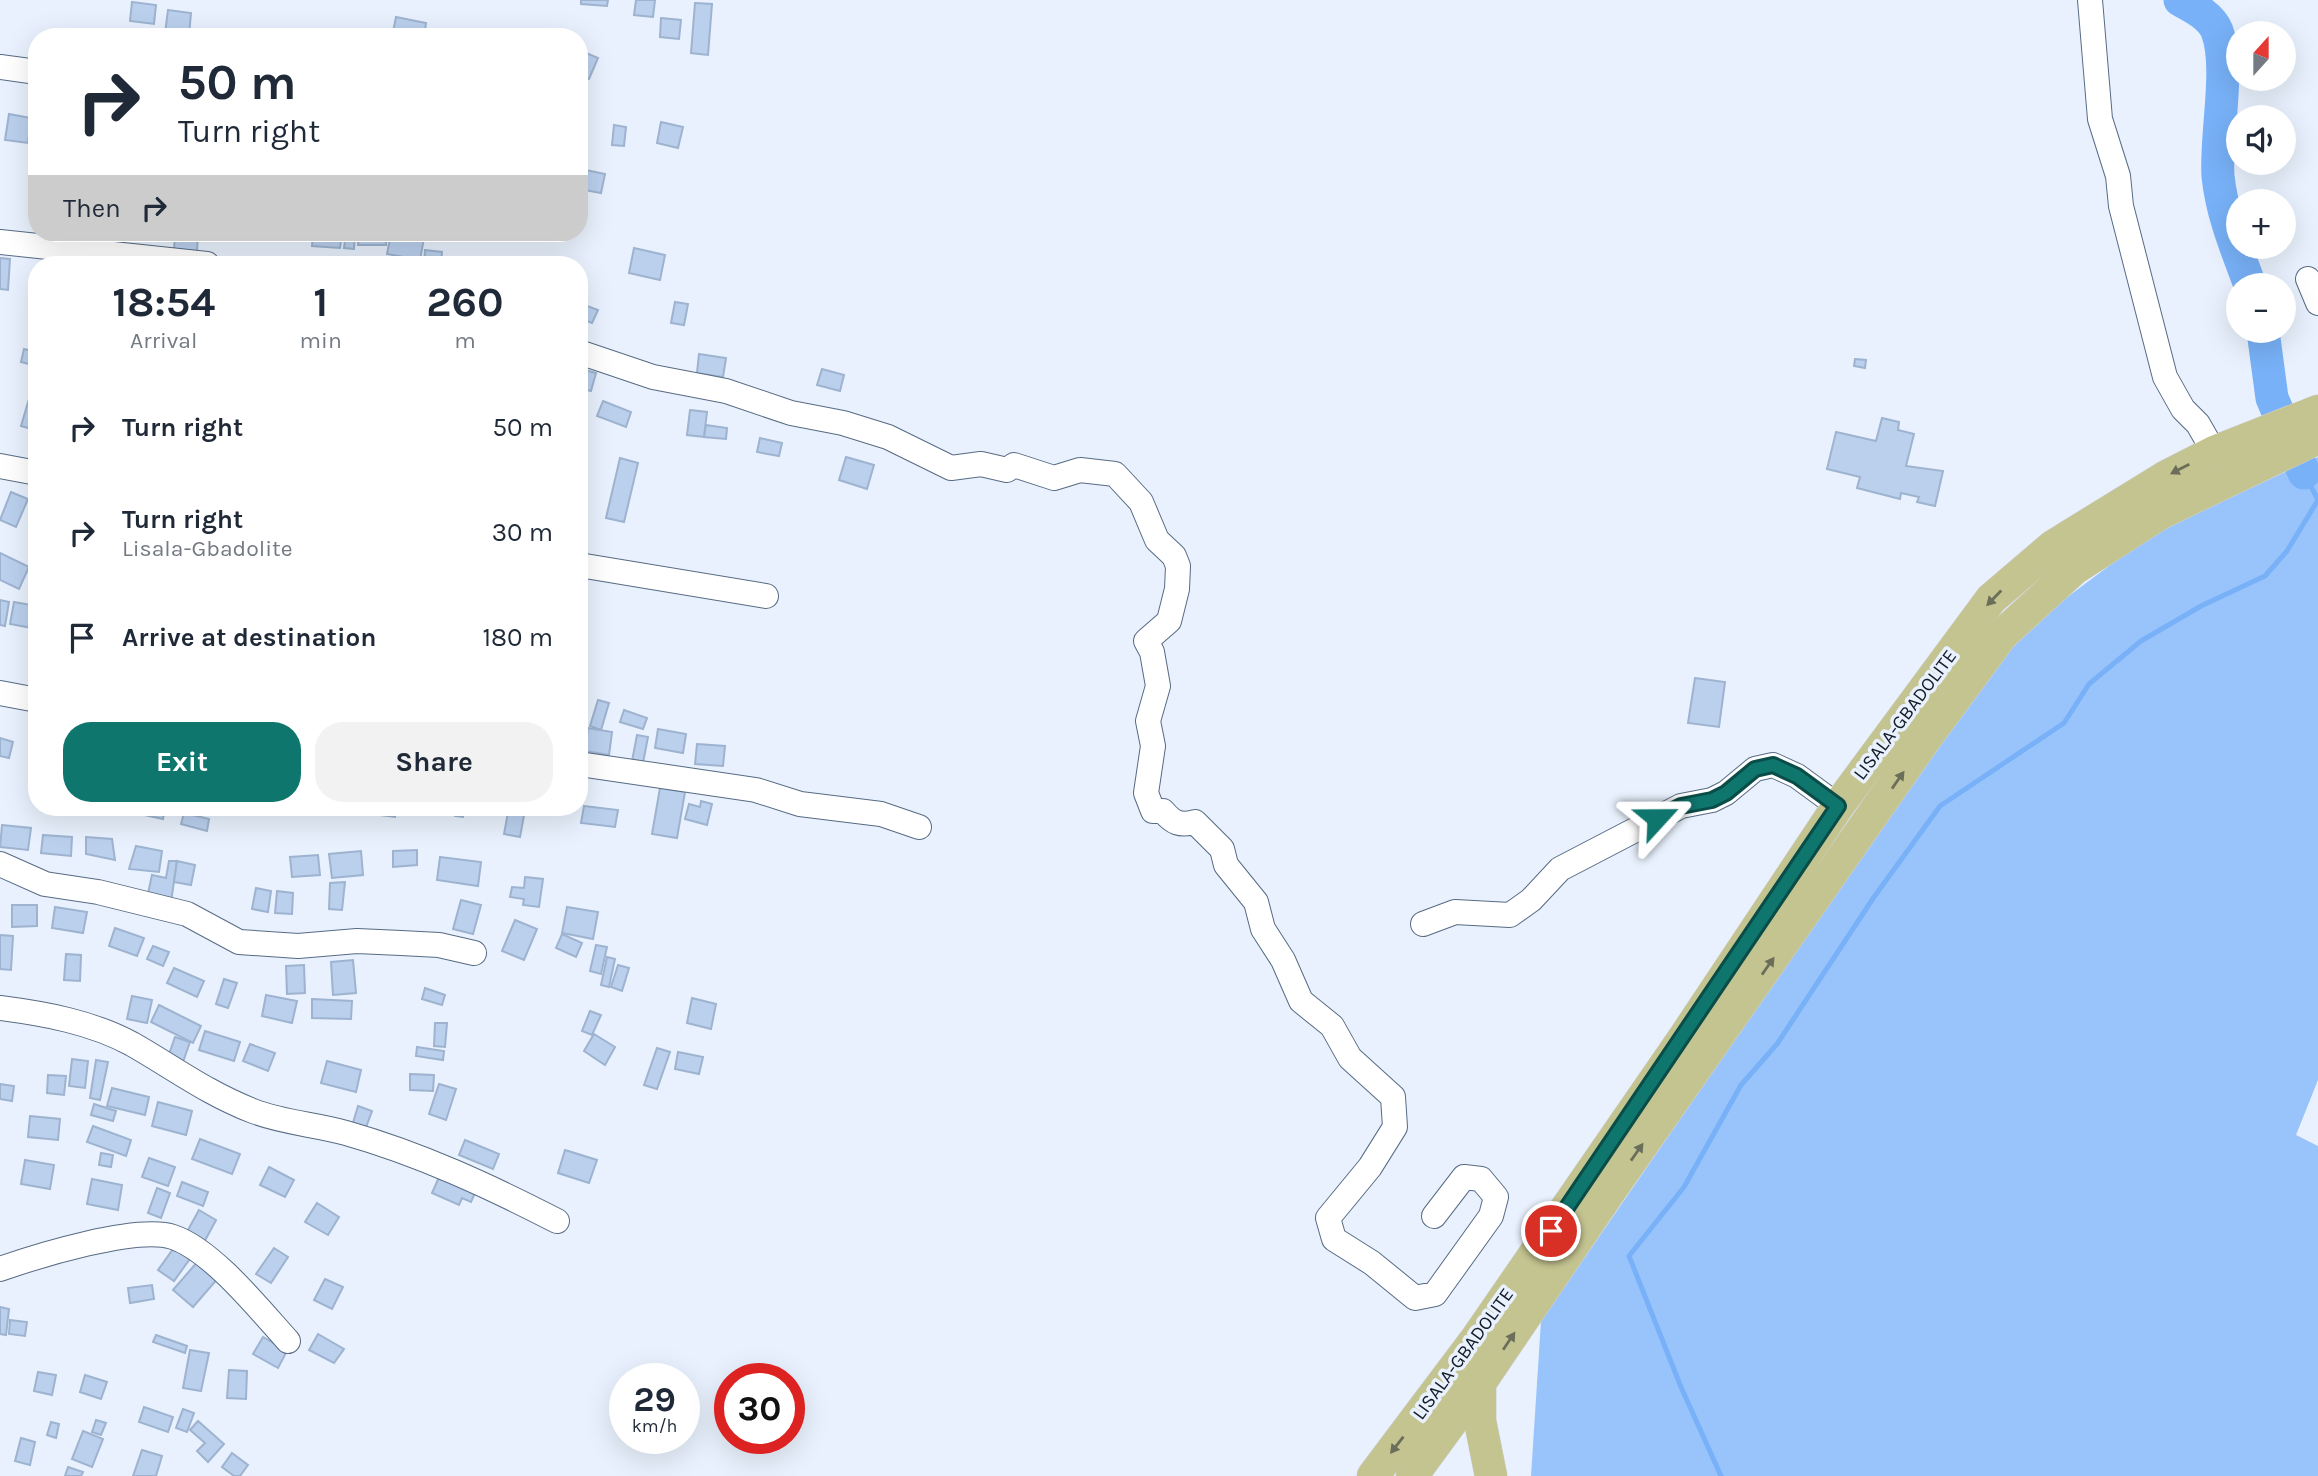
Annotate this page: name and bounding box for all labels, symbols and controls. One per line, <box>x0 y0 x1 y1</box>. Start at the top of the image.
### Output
north arrow <box>2226 21 2296 91</box>
map controls <box>2226 21 2296 343</box>
text: 50 m <box>178 54 296 111</box>
icon: right <box>63 56 154 147</box>
button: sound <box>2226 105 2296 175</box>
text: Turn right <box>178 113 320 150</box>
icon: right <box>135 189 173 227</box>
button: + <box>2226 189 2296 259</box>
text: Then <box>63 193 121 224</box>
button: − <box>2226 273 2296 343</box>
text: 18:54 <box>112 277 215 327</box>
text: 1 <box>313 277 328 327</box>
text: 260 <box>426 277 504 327</box>
text: Arrival <box>130 327 197 354</box>
text: min <box>300 327 342 354</box>
text: m <box>454 327 476 354</box>
icon: right <box>63 409 101 447</box>
text: Turn right <box>122 412 243 443</box>
text: 50 m <box>492 412 553 443</box>
one-way arrow <box>2170 464 2190 475</box>
text: Turn right <box>122 504 243 535</box>
icon: right <box>63 514 101 552</box>
text: 30 m <box>492 517 553 548</box>
text: Lisala-Gbadolite <box>122 535 293 562</box>
one-way arrow <box>1985 590 2002 607</box>
icon: arrive <box>63 619 101 657</box>
text: Arrive at destination <box>122 622 376 653</box>
text: 180 m <box>483 622 553 653</box>
street label: LISALA-GBADOLITE <box>1849 646 1961 784</box>
button: Exit <box>63 722 301 802</box>
button: Share <box>315 722 553 802</box>
one-way arrow <box>1891 771 1905 789</box>
position arrow <box>1620 781 1694 855</box>
one-way arrow <box>1761 957 1775 975</box>
one-way arrow <box>1630 1143 1644 1161</box>
pin <box>1521 1201 1581 1261</box>
icon: arrive <box>1532 1212 1570 1250</box>
street label: LISALA-GBADOLITE <box>1408 1284 1518 1424</box>
one-way arrow <box>1502 1331 1515 1350</box>
speed limit sign: 30 <box>714 1363 805 1454</box>
text: 29 <box>633 1379 676 1420</box>
text: km/h <box>632 1415 677 1437</box>
one-way arrow <box>1391 1436 1405 1454</box>

